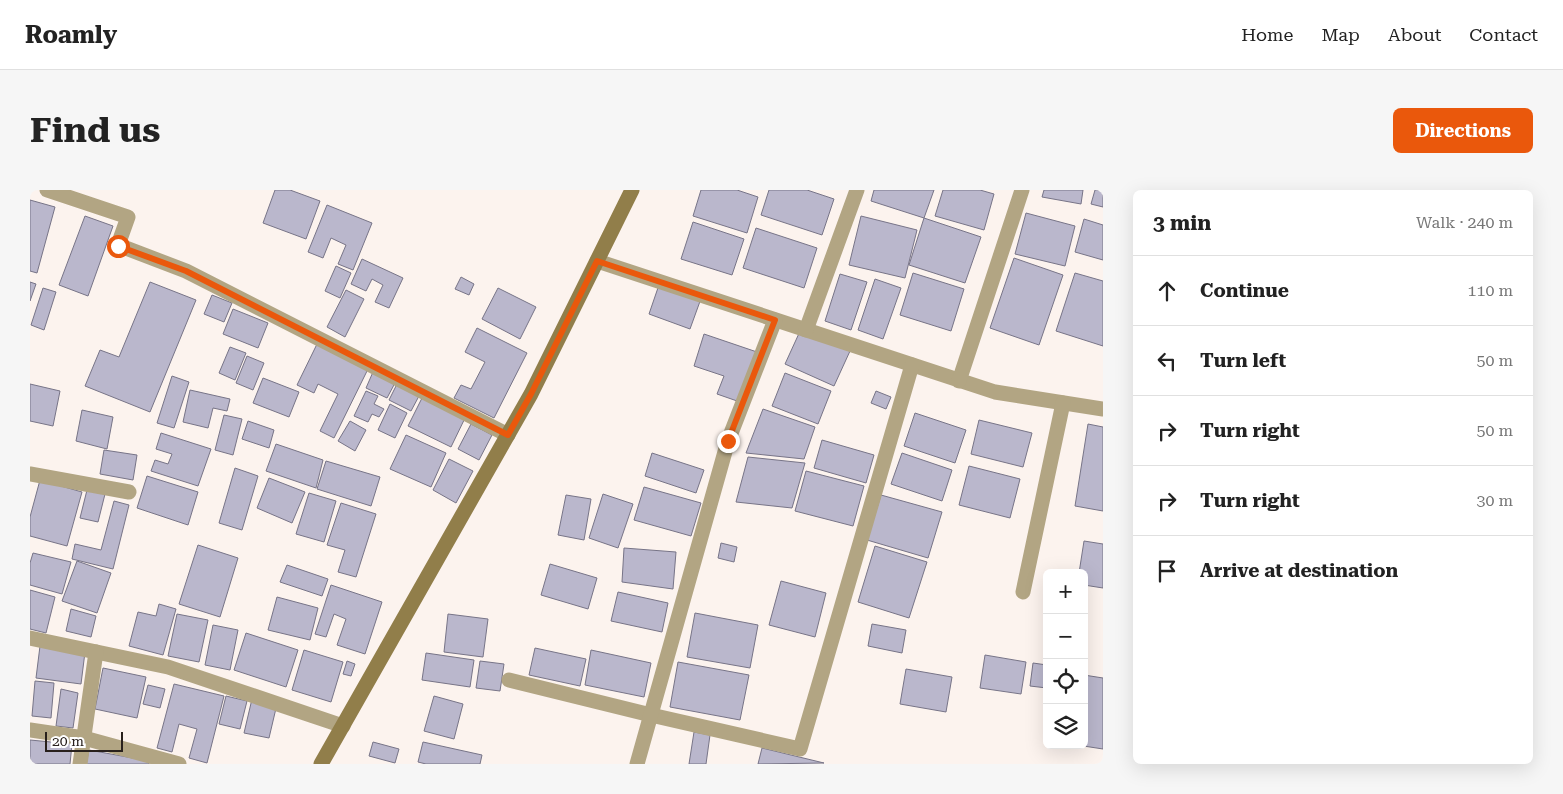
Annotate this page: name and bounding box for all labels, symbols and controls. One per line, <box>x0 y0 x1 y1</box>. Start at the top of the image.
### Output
text: Roamly <box>25 21 117 49</box>
text: Home <box>1241 24 1293 45</box>
text: Map <box>1321 24 1360 45</box>
text: About <box>1388 24 1441 45</box>
text: Contact <box>1469 24 1538 45</box>
button: Directions <box>1393 108 1533 153</box>
text: Find us <box>30 110 160 151</box>
text: 3 min <box>1153 211 1211 235</box>
text: Walk · 240 m <box>1416 213 1513 232</box>
route start <box>107 235 130 258</box>
icon: ahead <box>1153 277 1181 305</box>
text: Continue <box>1200 279 1289 302</box>
text: 110 m <box>1467 281 1513 300</box>
icon: left <box>1153 347 1181 375</box>
text: Turn left <box>1200 349 1286 372</box>
text: 50 m <box>1476 351 1513 370</box>
icon: right <box>1153 417 1181 445</box>
text: Turn right <box>1200 419 1300 442</box>
text: 50 m <box>1476 421 1513 440</box>
route end <box>717 430 740 453</box>
icon: right <box>1153 487 1181 515</box>
text: Turn right <box>1200 489 1300 512</box>
text: 30 m <box>1476 491 1513 510</box>
icon: arrive <box>1153 557 1181 585</box>
text: Arrive at destination <box>1200 559 1398 582</box>
map controls <box>1043 569 1088 749</box>
button: + <box>1043 569 1088 614</box>
button: − <box>1043 614 1088 659</box>
button: locate <box>1043 659 1088 704</box>
button: layers <box>1043 704 1088 749</box>
scale bar <box>45 729 122 752</box>
text: 20 m <box>52 733 84 749</box>

